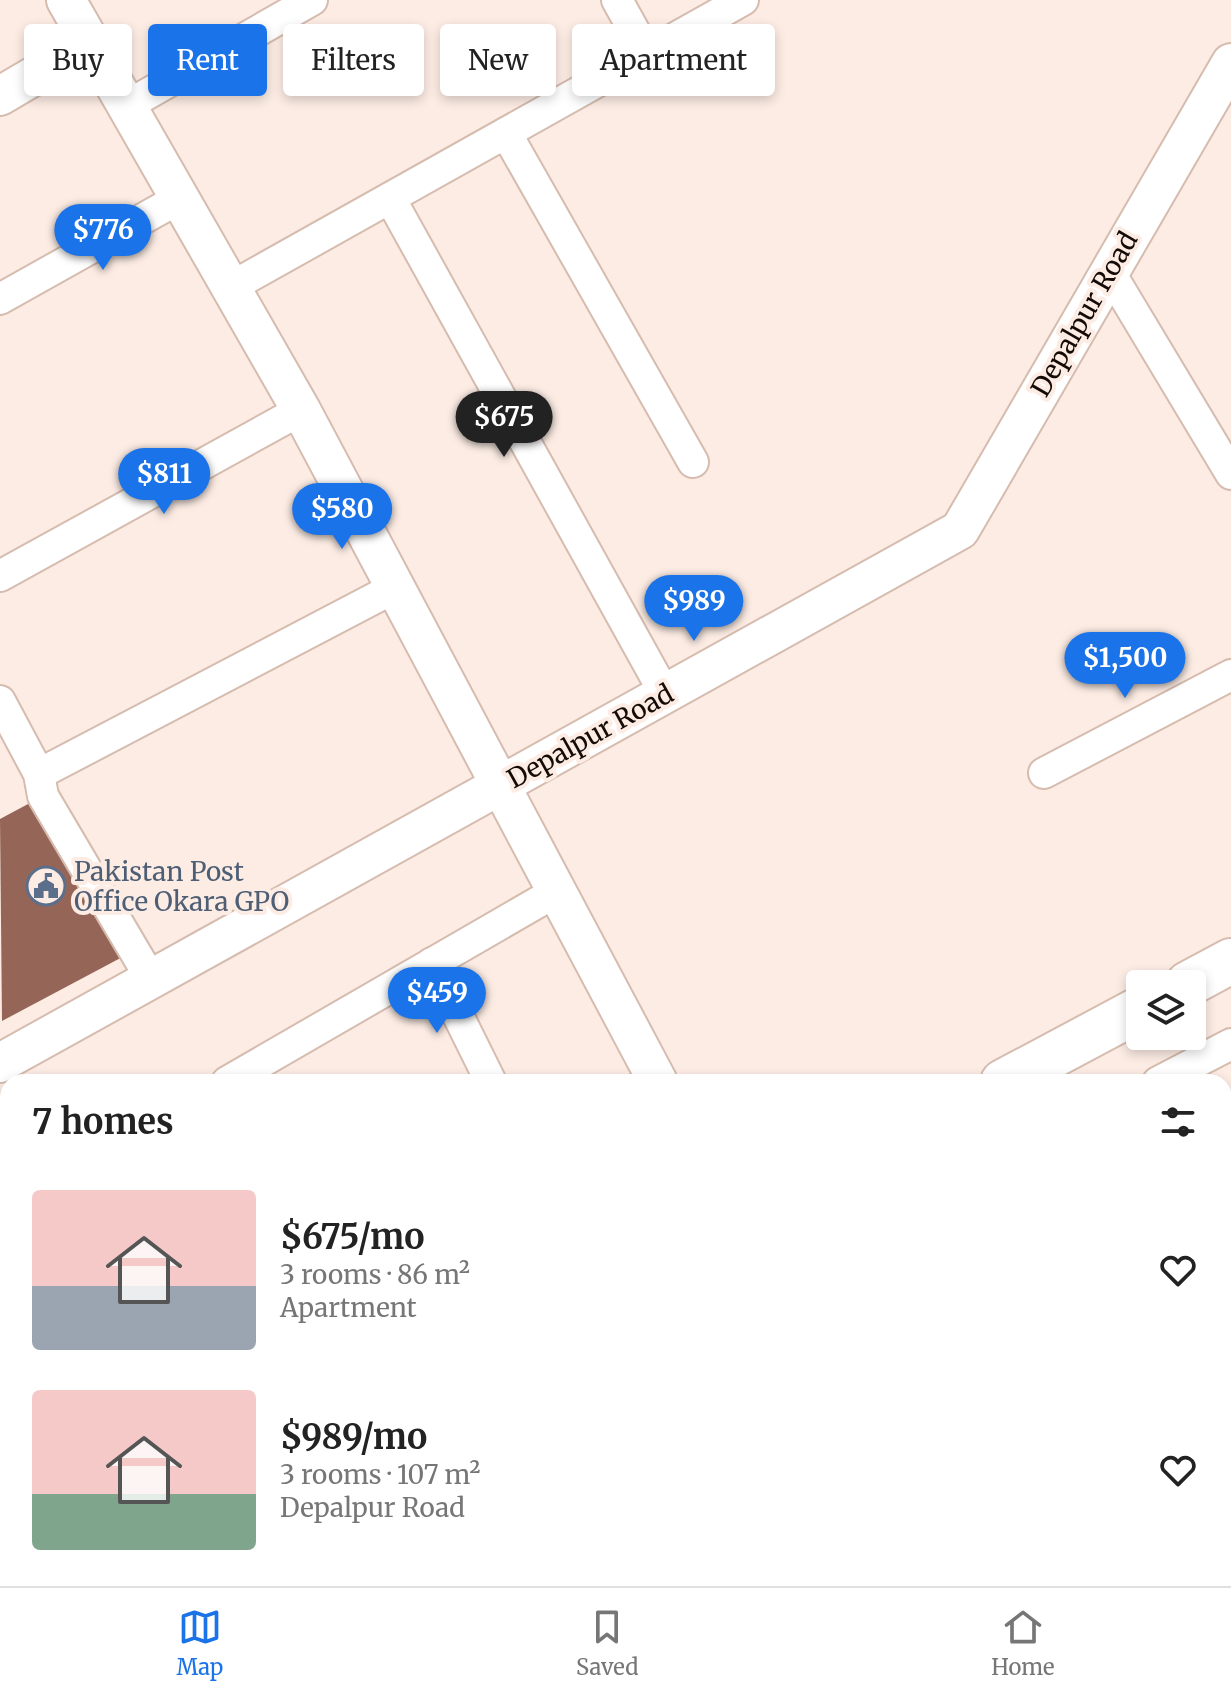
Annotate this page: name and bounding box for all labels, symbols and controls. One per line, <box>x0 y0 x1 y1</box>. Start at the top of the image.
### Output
chip: Buy <box>24 24 132 96</box>
chip: Rent <box>148 24 267 96</box>
chip: Filters <box>283 24 424 96</box>
chip: New <box>440 24 556 96</box>
chip: Apartment <box>572 24 775 96</box>
pin: $776 <box>56 204 150 272</box>
text: $776 <box>72 213 134 246</box>
street label: Depalpur Road <box>1023 225 1145 402</box>
pin: $675 <box>457 391 551 459</box>
text: $675 <box>474 400 534 433</box>
pin: $811 <box>117 448 211 516</box>
text: $811 <box>136 457 192 490</box>
pin: $580 <box>295 483 389 551</box>
text: $580 <box>310 492 374 525</box>
pin: $989 <box>647 575 741 643</box>
text: $989 <box>662 584 726 617</box>
pin: $1,500 <box>1060 632 1190 700</box>
text: $1,500 <box>1082 641 1168 674</box>
street label: Depalpur Road <box>501 677 679 795</box>
place label: Pakistan Post Office Okara GPO <box>74 855 289 918</box>
public building icon: Pakistan Post Office Okara GPO <box>25 865 67 907</box>
pin: $459 <box>390 967 484 1035</box>
map controls <box>1126 970 1206 1050</box>
button: layers <box>1126 970 1206 1050</box>
text: $459 <box>406 976 468 1009</box>
icon: filters <box>1156 1100 1200 1144</box>
text: 7 homes <box>32 1101 174 1143</box>
text: $675/mo <box>280 1216 424 1258</box>
icon: home <box>96 1222 192 1318</box>
icon: heart <box>1156 1248 1200 1292</box>
text: 3 rooms · 86 m² <box>280 1258 470 1291</box>
text: Apartment <box>280 1291 417 1324</box>
text: $989/mo <box>280 1416 427 1458</box>
icon: home <box>96 1422 192 1518</box>
icon: heart <box>1156 1448 1200 1492</box>
text: 3 rooms · 107 m² <box>280 1458 480 1491</box>
text: Depalpur Road <box>280 1491 465 1524</box>
tab: Map <box>176 1605 223 1681</box>
tab: Saved <box>576 1605 638 1681</box>
tab: Home <box>991 1605 1055 1681</box>

